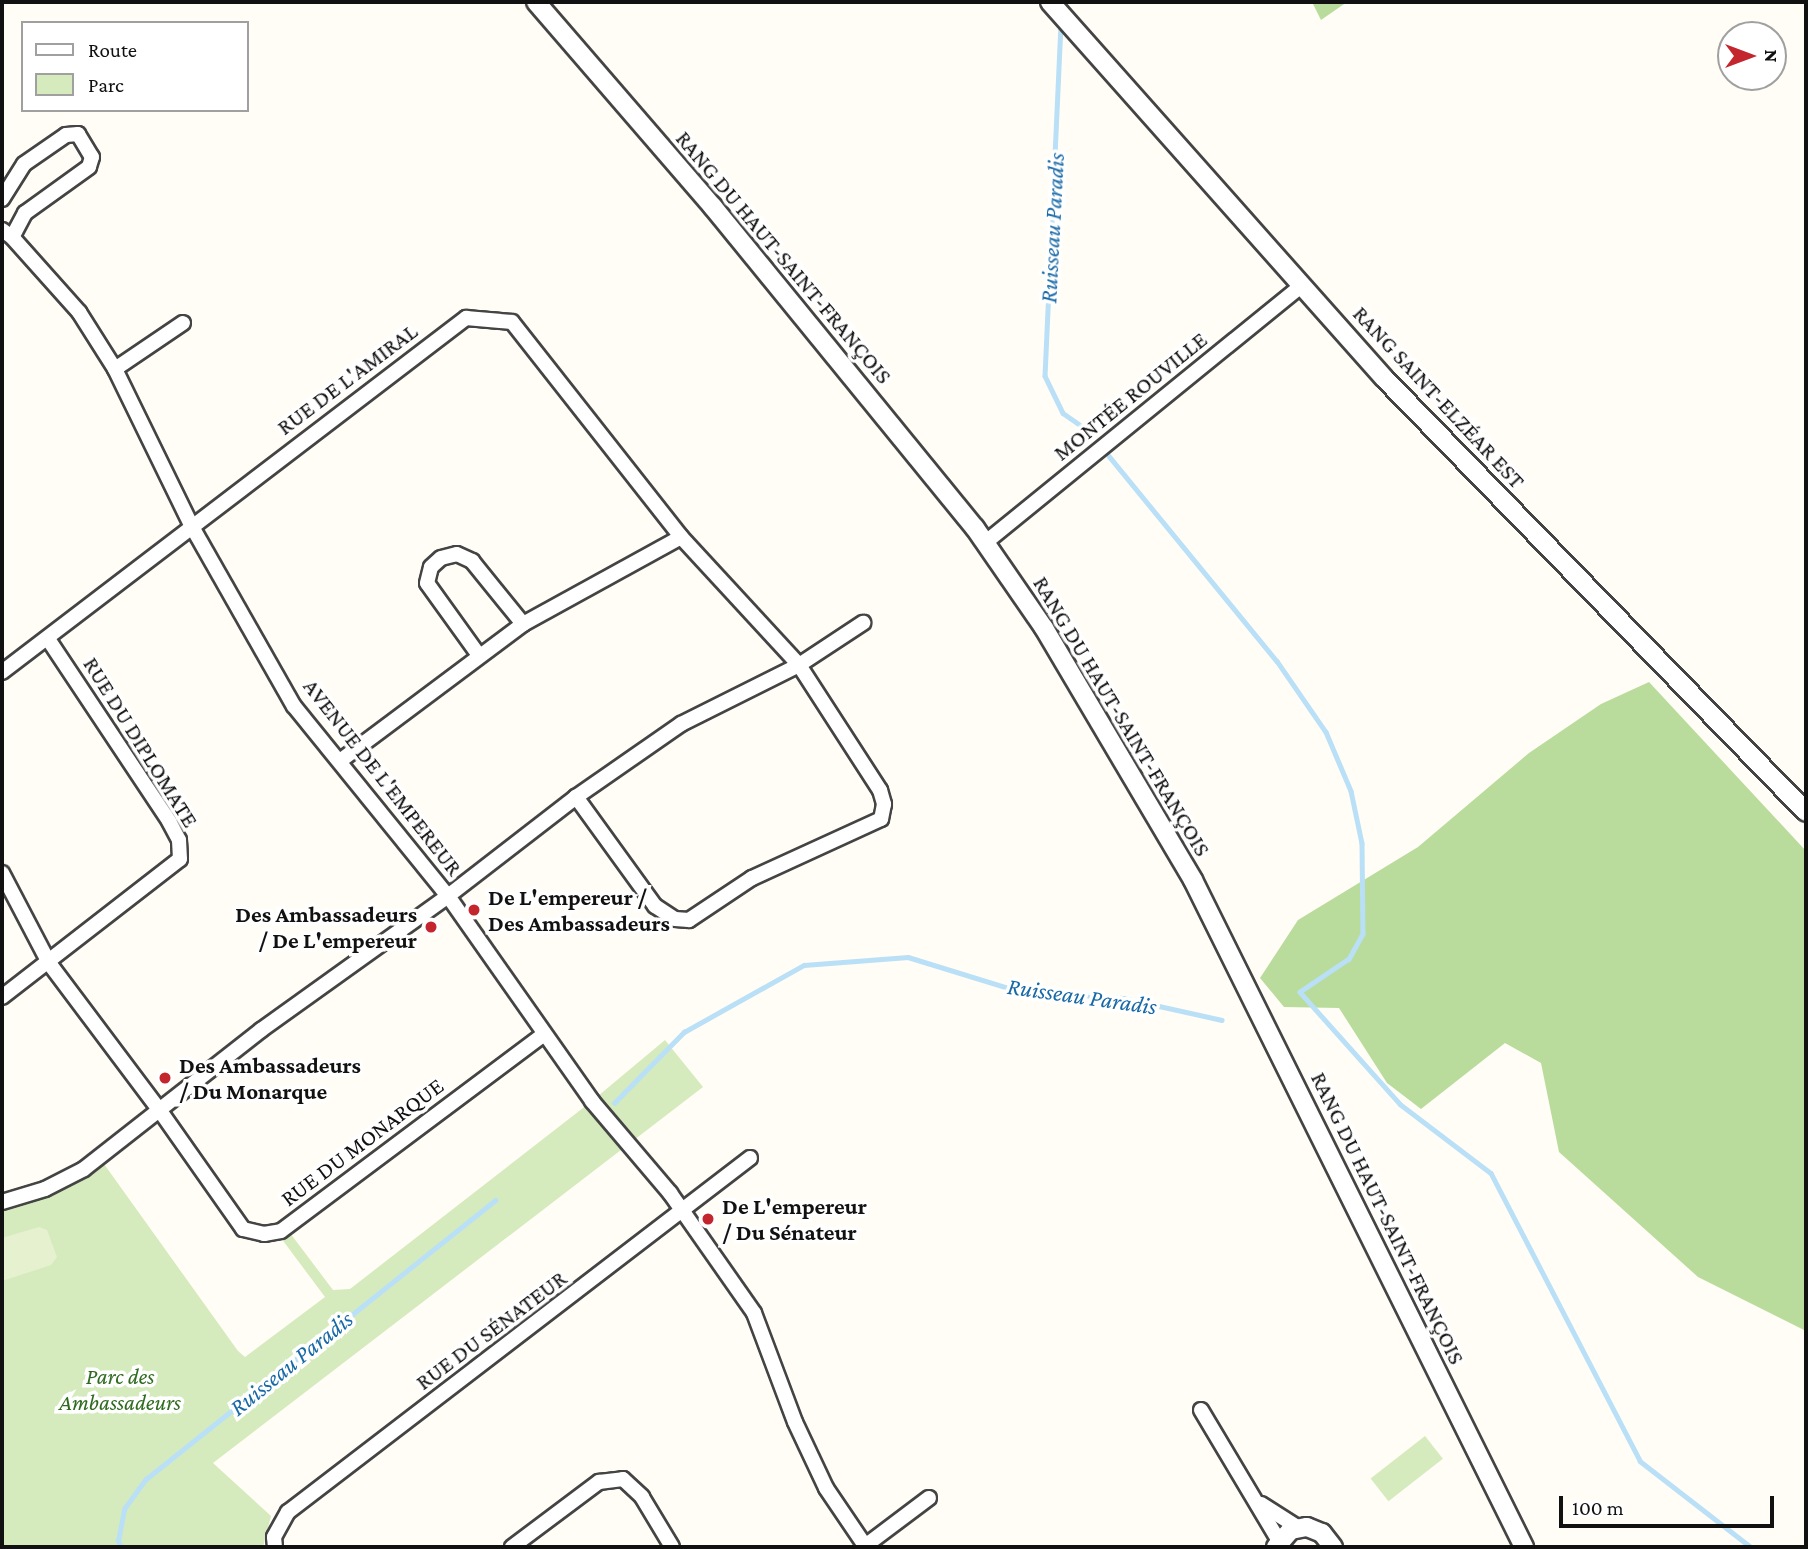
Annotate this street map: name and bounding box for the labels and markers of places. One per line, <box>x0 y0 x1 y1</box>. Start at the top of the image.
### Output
place label: De L'empereur / Des Ambassadeurs <box>488 883 670 937</box>
place label: Des Ambassadeurs / De L'empereur <box>235 900 417 954</box>
marker: De L'empereur / Des Ambassadeurs <box>466 902 482 918</box>
marker: Des Ambassadeurs / De L'empereur <box>423 919 439 935</box>
place label: Des Ambassadeurs / Du Monarque <box>179 1051 361 1105</box>
marker: Des Ambassadeurs / Du Monarque <box>157 1070 173 1086</box>
place label: De L'empereur / Du Sénateur <box>722 1192 867 1246</box>
marker: De L'empereur / Du Sénateur <box>700 1211 716 1227</box>

